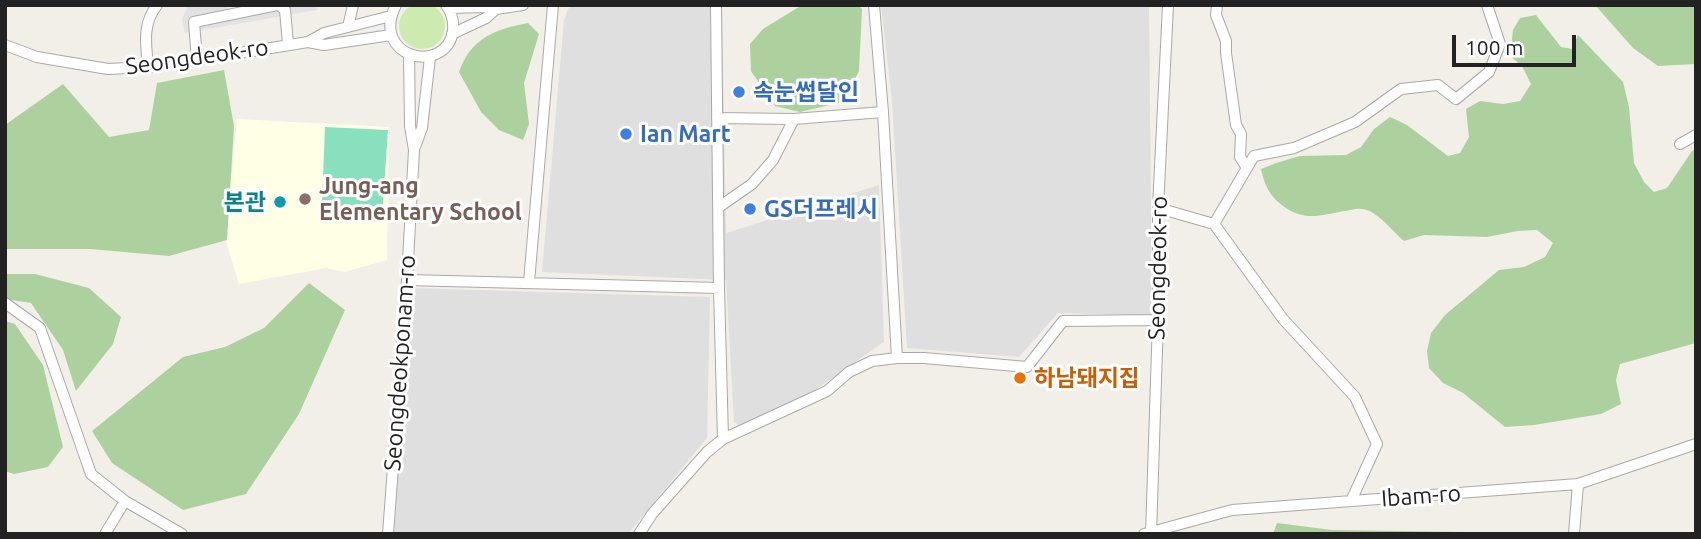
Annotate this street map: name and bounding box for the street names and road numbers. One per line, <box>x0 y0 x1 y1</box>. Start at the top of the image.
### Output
street label: Seongdeok-ro <box>124 33 270 81</box>
street label: Seongdeok-ro <box>1143 196 1173 340</box>
street label: Seongdeokponam-ro <box>379 254 421 472</box>
street label: Ibam-ro <box>1380 479 1462 513</box>

